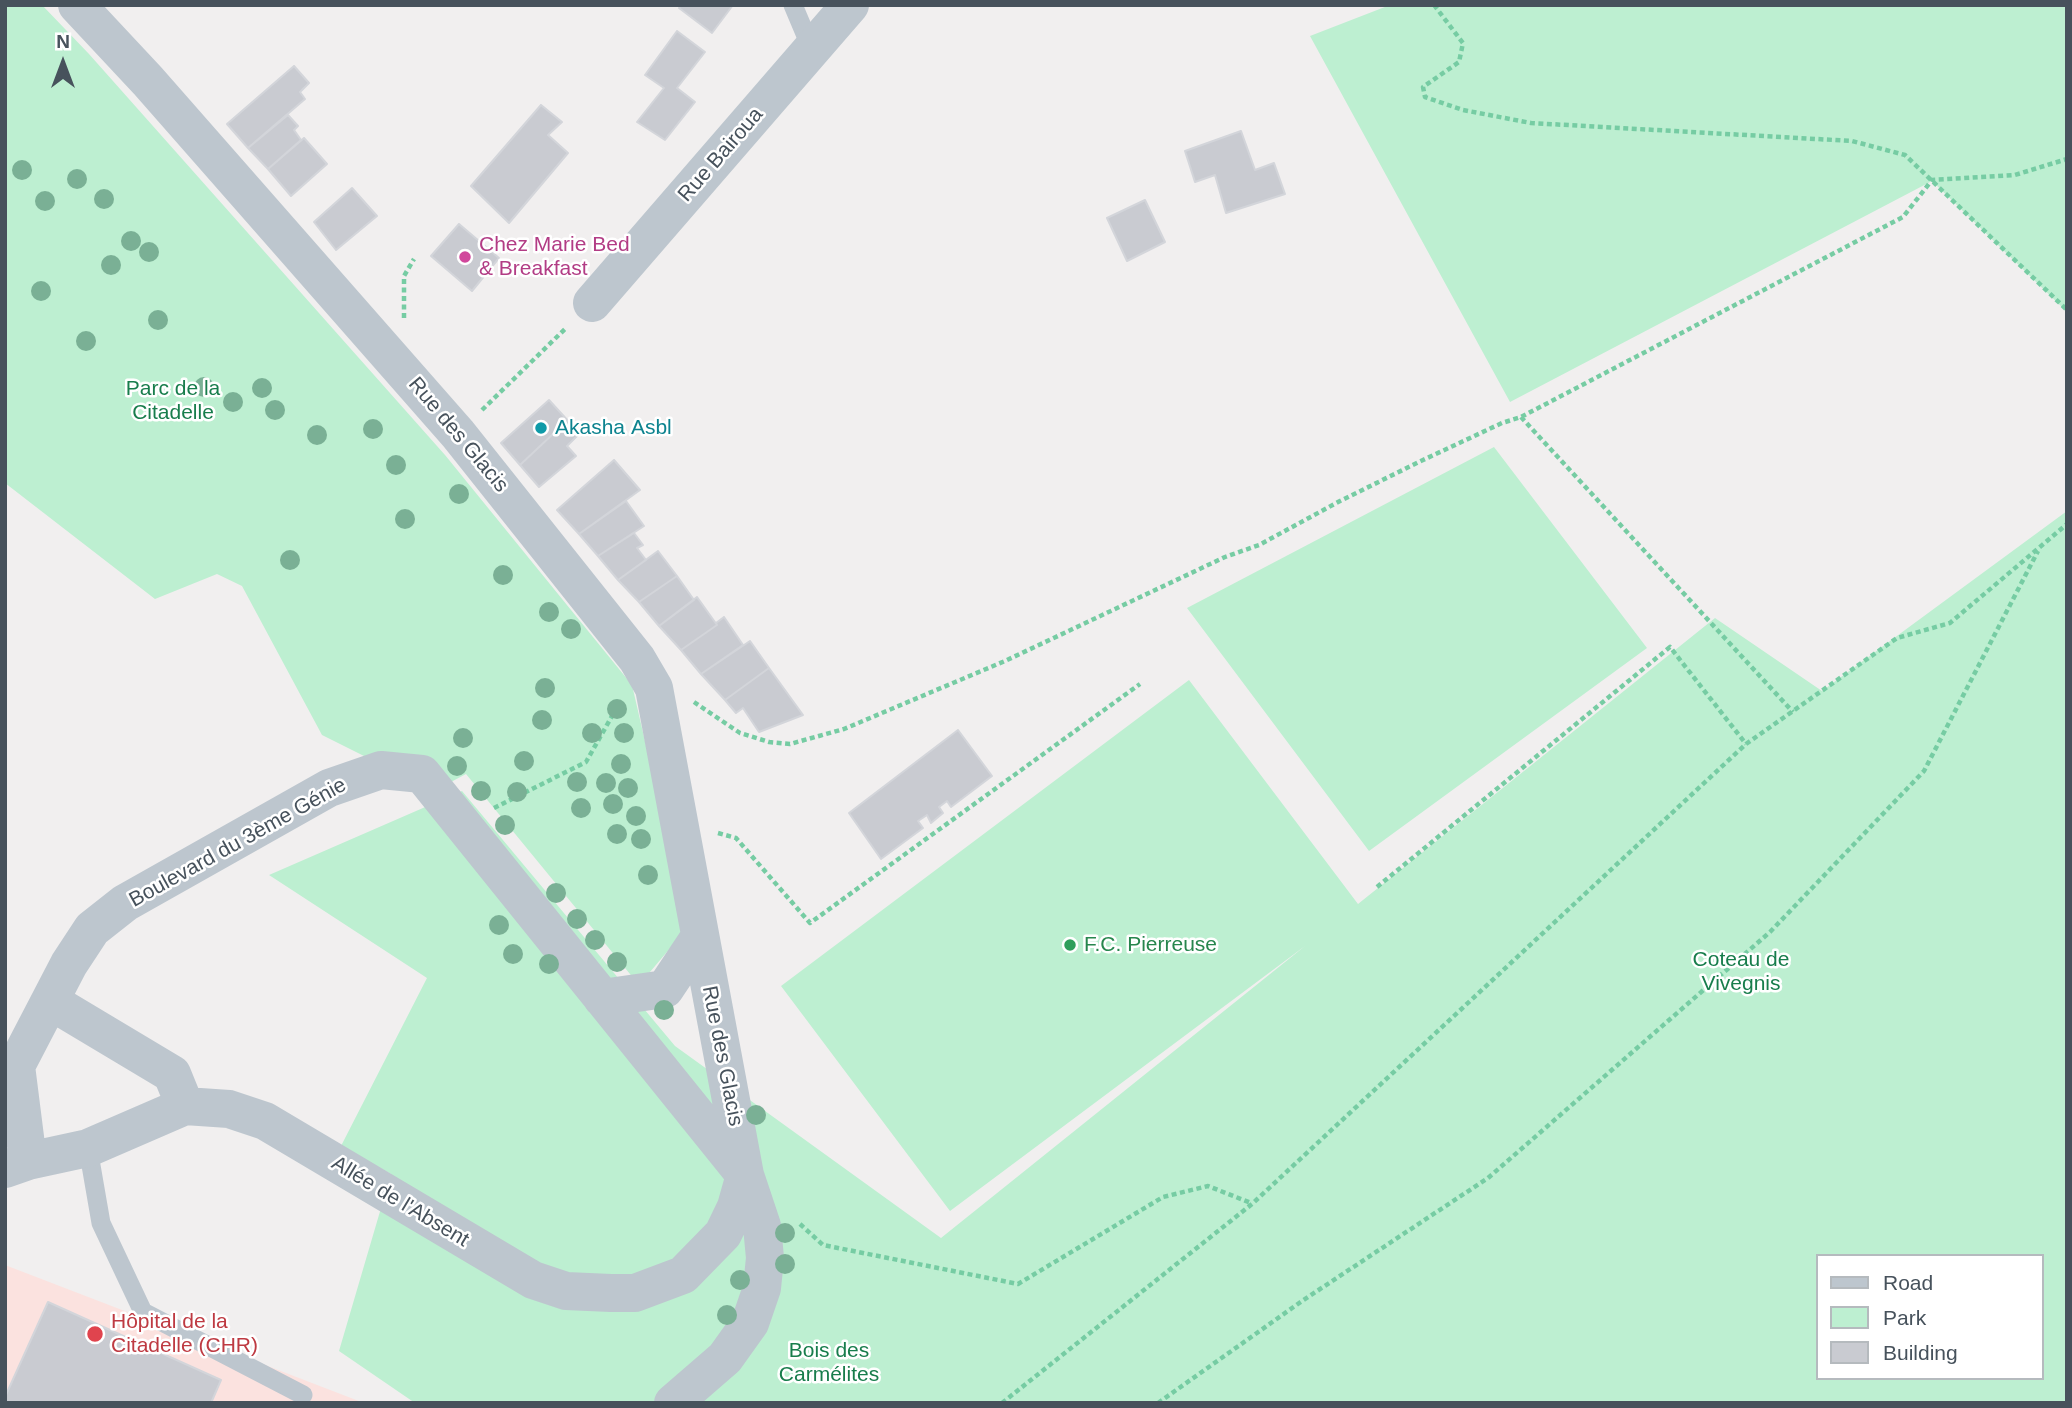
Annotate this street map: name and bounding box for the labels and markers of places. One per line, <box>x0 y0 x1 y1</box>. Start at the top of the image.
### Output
place label: Chez Marie Bed & Breakfast <box>479 232 630 282</box>
marker: Chez Marie Bed & Breakfast <box>457 249 473 265</box>
place label: Akasha Asbl <box>555 415 672 441</box>
marker: Akasha Asbl <box>533 420 549 436</box>
place label: F.C. Pierreuse <box>1084 932 1217 958</box>
marker: F.C. Pierreuse <box>1062 937 1078 953</box>
place label: Hôpital de la Citadelle (CHR) <box>111 1309 258 1359</box>
marker: Hôpital de la Citadelle (CHR) <box>85 1324 105 1344</box>

